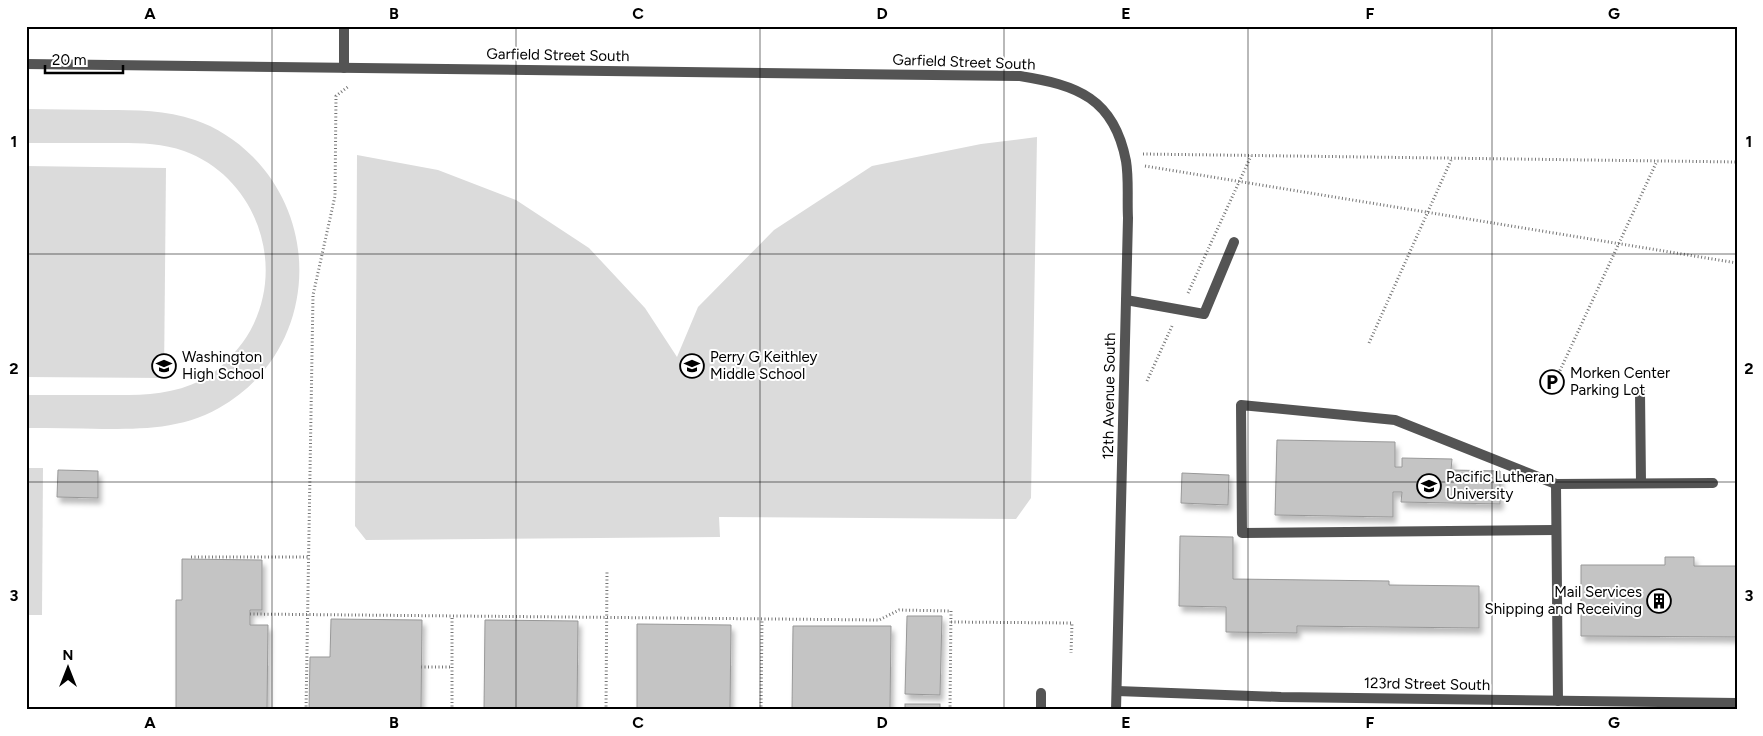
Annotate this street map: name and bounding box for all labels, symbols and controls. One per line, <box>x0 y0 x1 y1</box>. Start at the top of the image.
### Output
text: A <box>144 4 156 23</box>
text: B <box>389 4 399 23</box>
text: C <box>632 4 644 23</box>
text: D <box>876 4 888 23</box>
text: E <box>1121 4 1131 23</box>
text: F <box>1366 4 1375 23</box>
text: G <box>1608 4 1620 23</box>
scale bar <box>45 42 122 74</box>
street label: Garfield Street South <box>486 45 630 65</box>
text: 20 m <box>52 51 86 69</box>
street label: Garfield Street South <box>892 51 1036 73</box>
text: 1 <box>11 132 17 151</box>
text: 1 <box>1746 132 1752 151</box>
street label: 12th Avenue South <box>1099 332 1119 460</box>
place label: Washington High School <box>182 348 264 383</box>
place label: Perry G Keithley Middle School <box>710 348 818 383</box>
school or university icon: Washington High School <box>151 353 177 379</box>
school or university icon: Perry G Keithley Middle School <box>679 353 705 379</box>
text: 2 <box>9 359 19 378</box>
text: 2 <box>1744 359 1754 378</box>
place label: Morken Center Parking Lot <box>1570 364 1670 399</box>
parking icon: Morken Center Parking Lot <box>1539 369 1565 395</box>
place label: Pacific Lutheran University <box>1446 468 1554 503</box>
school or university icon: Pacific Lutheran University <box>1416 473 1442 499</box>
place label: Mail Services Shipping and Receiving <box>1485 583 1642 618</box>
text: 3 <box>10 586 19 605</box>
text: 3 <box>1745 586 1754 605</box>
building icon: Mail Services Shipping and Receiving <box>1646 588 1672 614</box>
north arrow <box>42 644 92 694</box>
text: N <box>63 647 73 664</box>
street label: 123rd Street South <box>1364 674 1490 694</box>
text: A <box>144 713 156 732</box>
text: B <box>389 713 399 732</box>
text: C <box>632 713 644 732</box>
text: D <box>876 713 888 732</box>
text: E <box>1121 713 1131 732</box>
text: F <box>1366 713 1375 732</box>
text: G <box>1608 713 1620 732</box>

